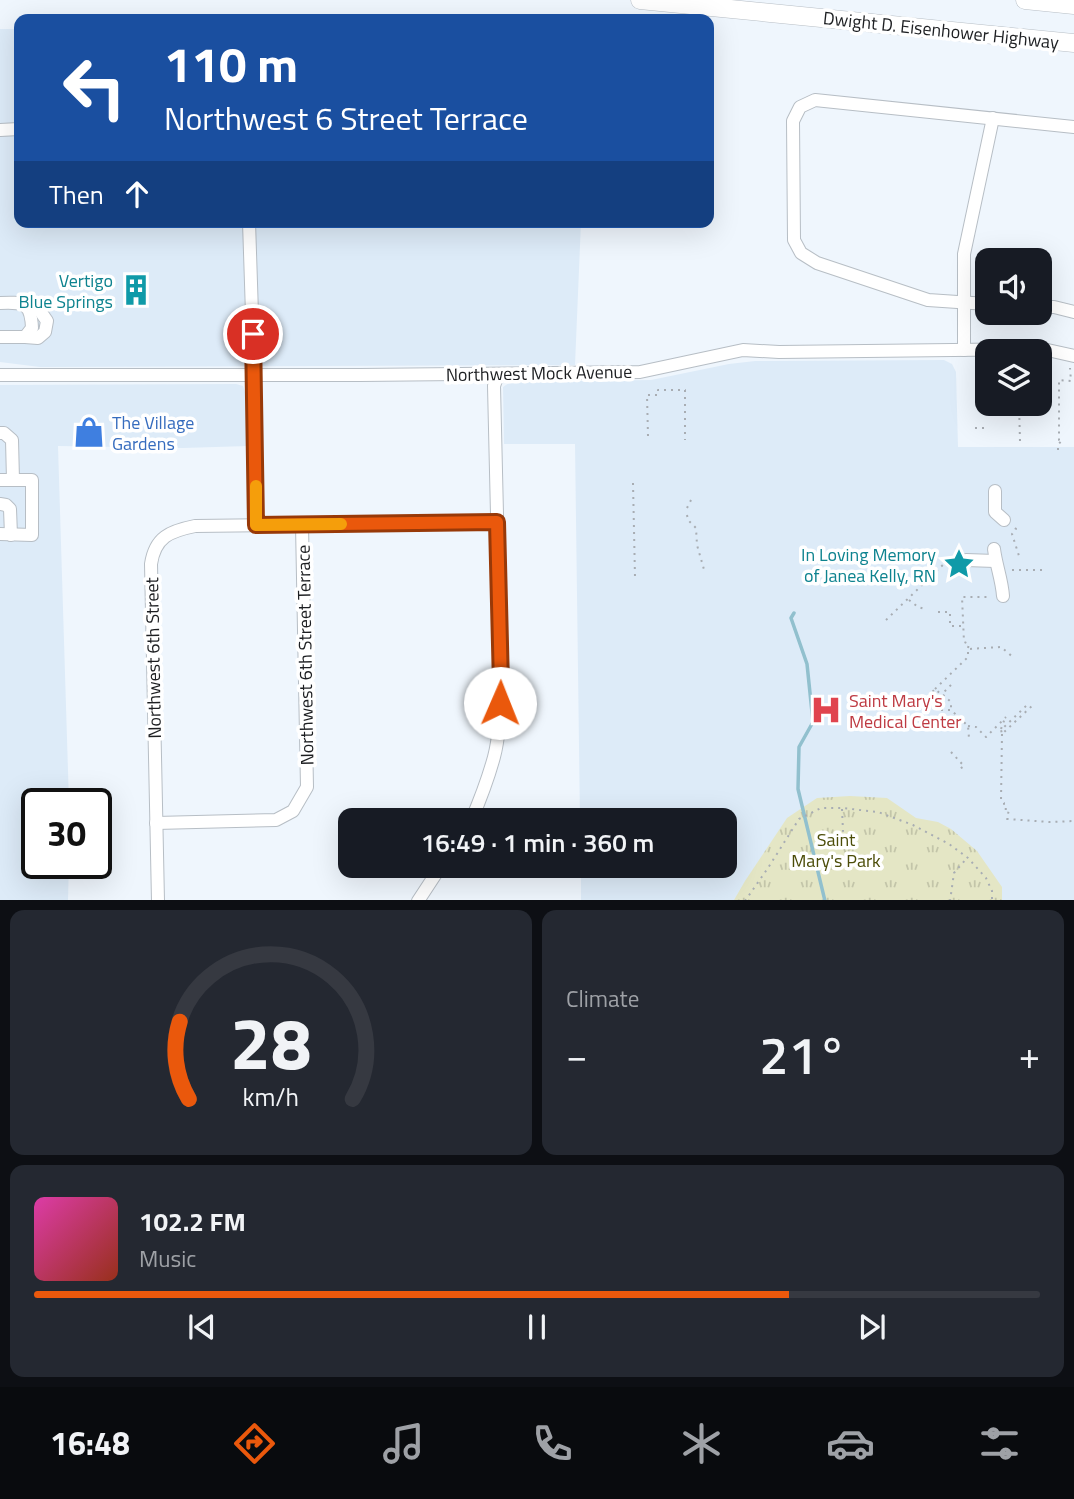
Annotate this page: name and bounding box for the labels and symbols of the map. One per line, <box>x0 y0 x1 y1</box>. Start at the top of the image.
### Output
street label: Dwight D. Eisenhower Highway <box>822 4 1060 56</box>
place label: Vertigo Blue Springs <box>18 267 113 315</box>
building icon: Vertigo Blue Springs <box>119 273 153 307</box>
pin <box>223 304 283 364</box>
street label: Northwest Mock Avenue <box>446 358 632 388</box>
place label: The Village Gardens <box>112 409 194 457</box>
shop icon: The Village Gardens <box>72 415 106 449</box>
place label: In Loving Memory of Janea Kelly, RN <box>801 541 936 589</box>
street label: Northwest 6th Street Terrace <box>290 544 320 766</box>
place icon: In Loving Memory of Janea Kelly, RN <box>942 547 976 581</box>
street label: Northwest 6th Street <box>138 576 168 739</box>
position arrow <box>463 666 537 740</box>
place label: Saint Mary's Medical Center <box>849 687 962 735</box>
hospital icon: Saint Mary's Medical Center <box>809 693 843 727</box>
speed limit sign: 30 <box>21 788 112 879</box>
park label: Saint Mary's Park <box>791 826 881 874</box>

